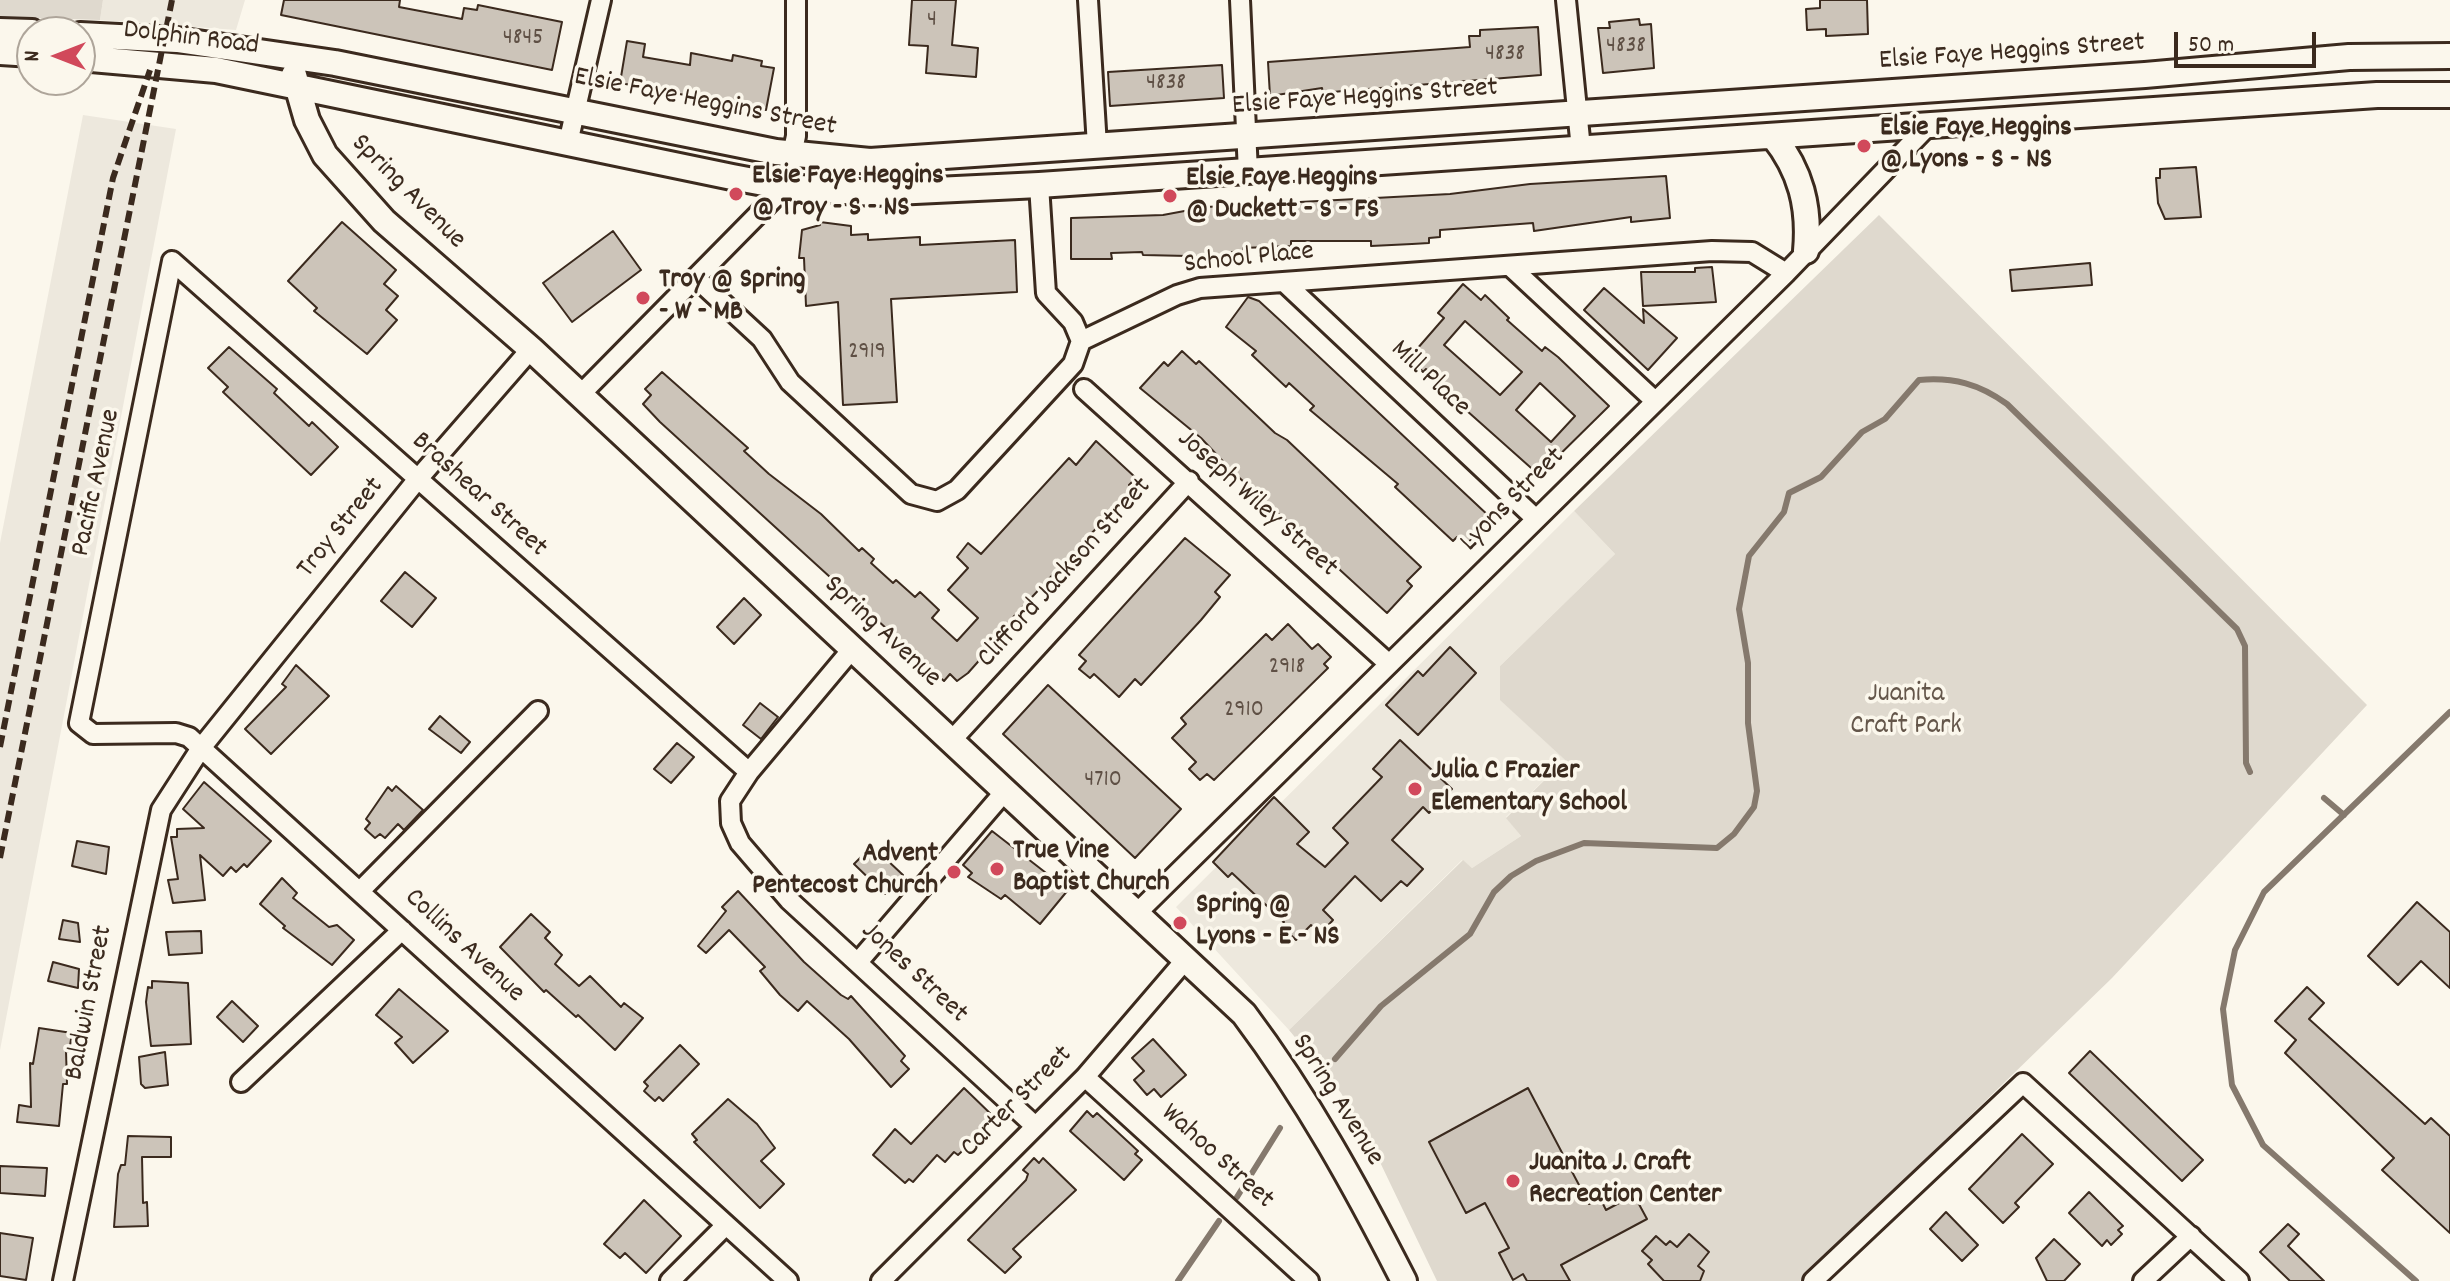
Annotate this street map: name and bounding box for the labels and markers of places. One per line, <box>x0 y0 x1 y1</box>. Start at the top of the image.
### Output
place label: Elsie Faye Heggins @ Lyons - S - NS <box>1880 113 2072 179</box>
marker: Elsie Faye Heggins @ Lyons - S - NS <box>1855 137 1873 155</box>
place label: Elsie Faye Heggins @ Troy - S - NS <box>752 161 944 227</box>
place label: Elsie Faye Heggins @ Duckett - S - FS <box>1186 163 1379 229</box>
marker: Elsie Faye Heggins @ Troy - S - NS <box>727 185 745 203</box>
marker: Elsie Faye Heggins @ Duckett - S - FS <box>1161 187 1179 205</box>
place label: Troy @ Spring - W - MB <box>659 265 806 331</box>
marker: Troy @ Spring - W - MB <box>634 289 652 307</box>
place label: Julia C Frazier Elementary School <box>1431 756 1627 822</box>
marker: Julia C Frazier Elementary School <box>1406 780 1424 798</box>
place label: True Vine Baptist Church <box>1013 836 1169 902</box>
place label: Advent Pentecost Church <box>752 839 938 905</box>
marker: True Vine Baptist Church <box>988 860 1006 878</box>
marker: Advent Pentecost Church <box>945 863 963 881</box>
place label: Spring @ Lyons - E - NS <box>1196 890 1340 956</box>
marker: Spring @ Lyons - E - NS <box>1171 914 1189 932</box>
place label: Juanita J. Craft Recreation Center <box>1529 1148 1721 1214</box>
marker: Juanita J. Craft Recreation Center <box>1504 1172 1522 1190</box>

